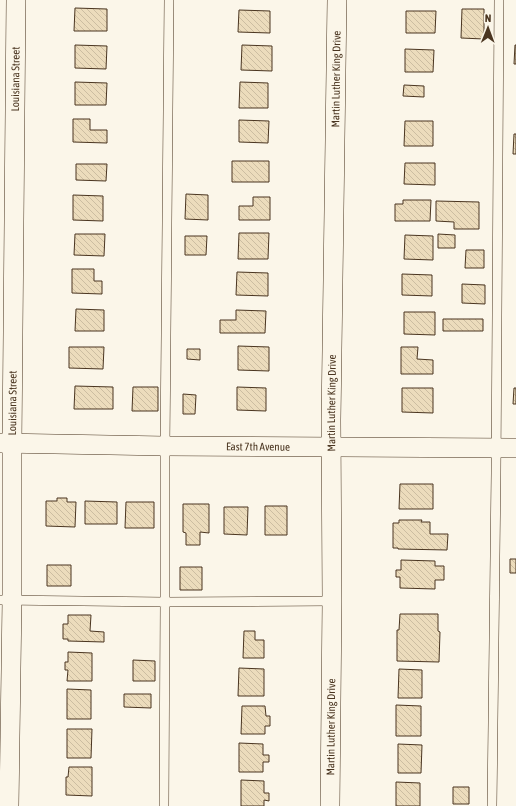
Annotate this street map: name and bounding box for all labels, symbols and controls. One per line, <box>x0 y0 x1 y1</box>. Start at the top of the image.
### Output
north arrow <box>468 8 508 48</box>
text: N <box>485 12 492 24</box>
street label: Martin Luther King Drive <box>329 30 343 128</box>
street label: Louisiana Street <box>9 46 22 112</box>
street label: Martin Luther King Drive <box>325 354 338 452</box>
street label: Louisiana Street <box>6 370 19 436</box>
street label: East 7th Avenue <box>226 440 290 453</box>
street label: Martin Luther King Drive <box>324 678 337 776</box>

